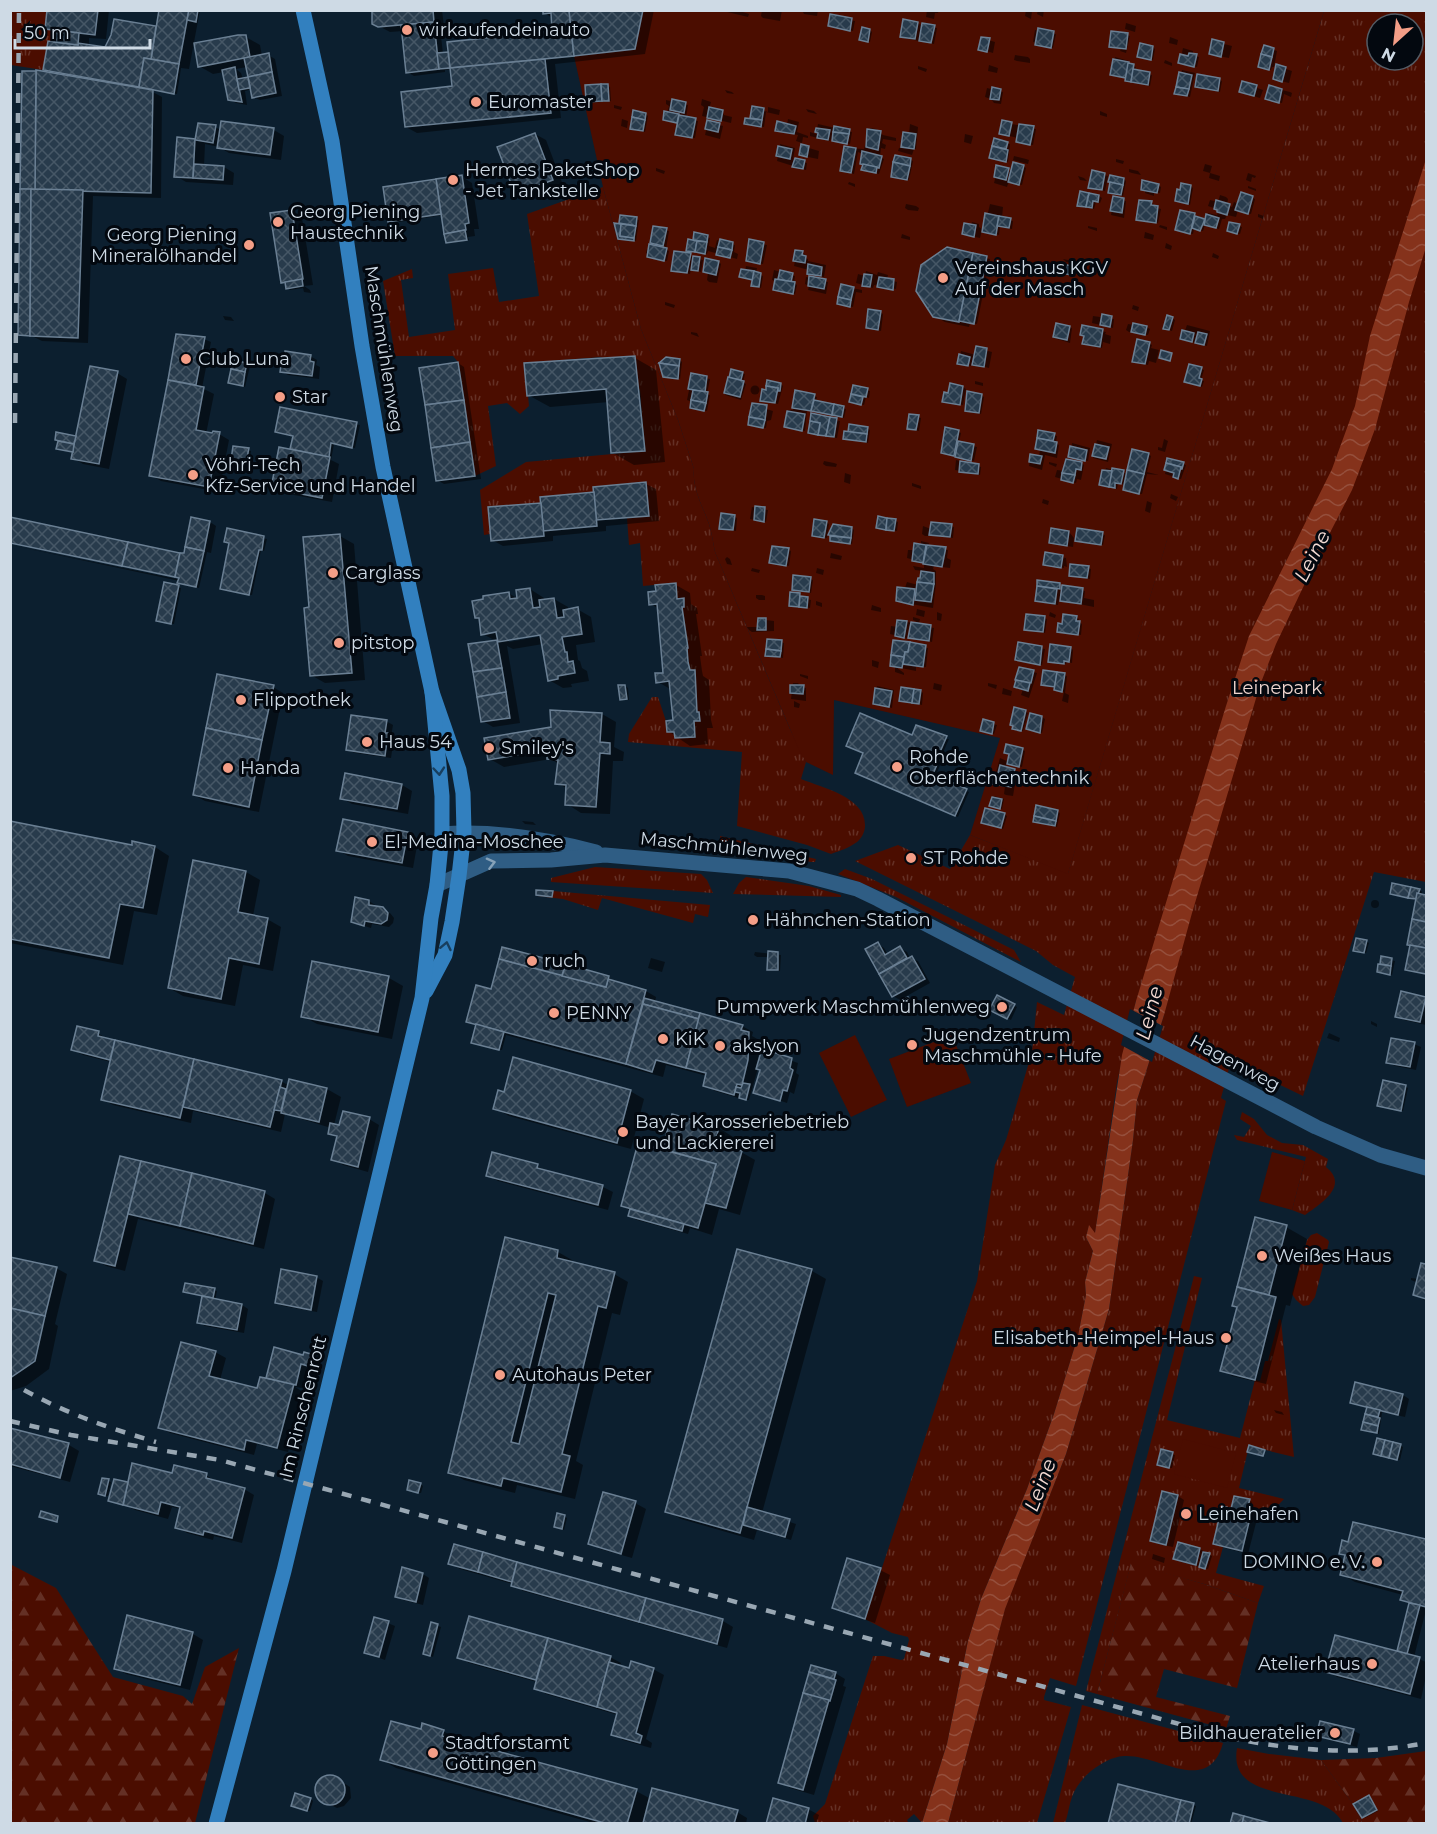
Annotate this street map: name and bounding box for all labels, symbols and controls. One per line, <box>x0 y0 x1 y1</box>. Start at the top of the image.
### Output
scale bar <box>15 12 150 50</box>
north arrow <box>1365 12 1425 72</box>
place label: wirkaufendeinauto <box>419 19 590 41</box>
text: 50 m <box>24 22 70 44</box>
marker: wirkaufendeinauto <box>400 23 414 37</box>
text: N <box>1378 44 1398 66</box>
place label: Euromaster <box>488 91 594 113</box>
marker: Euromaster <box>469 95 483 109</box>
place label: Hermes PaketShop - Jet Tankstelle <box>465 159 640 202</box>
marker: Hermes PaketShop - Jet Tankstelle <box>446 173 460 187</box>
place label: Georg Piening Haustechnik <box>290 201 420 244</box>
marker: Georg Piening Haustechnik <box>271 215 285 229</box>
place label: Georg Piening Mineralölhandel <box>91 224 237 267</box>
marker: Georg Piening Mineralölhandel <box>242 238 256 252</box>
place label: Vereinshaus KGV Auf der Masch <box>955 257 1108 300</box>
street label: Maschmühlenweg <box>360 264 408 434</box>
marker: Vereinshaus KGV Auf der Masch <box>936 271 950 285</box>
place label: Club Luna <box>198 348 290 370</box>
marker: Club Luna <box>179 352 193 366</box>
place label: Star <box>292 386 328 408</box>
marker: Star <box>273 390 287 404</box>
place label: Vöhri-Tech Kfz-Service und Handel <box>205 454 416 497</box>
marker: Vöhri-Tech Kfz-Service und Handel <box>186 468 200 482</box>
water label: Leine <box>1289 526 1335 586</box>
place label: Carglass <box>345 562 421 584</box>
marker: Carglass <box>326 566 340 580</box>
place label: pitstop <box>351 632 414 654</box>
marker: pitstop <box>332 636 346 650</box>
park label: Leinepark <box>1232 677 1322 699</box>
place label: Flippothek <box>253 689 351 711</box>
marker: Flippothek <box>234 693 248 707</box>
place label: Haus 54 <box>379 731 452 753</box>
marker: Haus 54 <box>360 735 374 749</box>
place label: Smiley's <box>501 737 574 759</box>
marker: Smiley's <box>482 741 496 755</box>
place label: Rohde Oberflächentechnik <box>909 746 1089 789</box>
place label: Handa <box>240 757 300 779</box>
marker: Rohde Oberflächentechnik <box>890 760 904 774</box>
marker: Handa <box>221 761 235 775</box>
one-way arrow <box>432 766 445 775</box>
street label: Maschmühlenweg <box>639 827 809 867</box>
place label: El-Medina-Moschee <box>384 831 564 853</box>
marker: El-Medina-Moschee <box>365 835 379 849</box>
place label: ST Rohde <box>923 847 1009 869</box>
marker: ST Rohde <box>904 851 918 865</box>
one-way arrow <box>486 858 496 871</box>
place label: Hähnchen-Station <box>765 909 931 931</box>
marker: Hähnchen-Station <box>746 913 760 927</box>
one-way arrow <box>439 941 452 951</box>
place label: ruch <box>544 950 585 972</box>
marker: ruch <box>525 954 539 968</box>
water label: Leine <box>1130 983 1168 1043</box>
place label: Pumpwerk Maschmühlenweg <box>716 996 990 1018</box>
marker: Pumpwerk Maschmühlenweg <box>995 1000 1009 1014</box>
place label: PENNY <box>566 1002 632 1024</box>
marker: PENNY <box>547 1006 561 1020</box>
place label: Jugendzentrum Maschmühle - Hufe <box>923 1024 1102 1067</box>
place label: KiK <box>675 1028 706 1050</box>
street label: Hagenweg <box>1186 1030 1284 1096</box>
marker: KiK <box>656 1032 670 1046</box>
place label: aks!yon <box>732 1035 800 1057</box>
marker: Jugendzentrum Maschmühle - Hufe <box>905 1038 919 1052</box>
marker: aks!yon <box>713 1039 727 1053</box>
place label: Bayer Karosseriebetrieb und Lackiererei <box>635 1111 849 1154</box>
marker: Bayer Karosseriebetrieb und Lackiererei <box>616 1125 630 1139</box>
place label: Weißes Haus <box>1274 1245 1391 1267</box>
marker: Weißes Haus <box>1255 1249 1269 1263</box>
place label: Elisabeth-Heimpel-Haus <box>993 1327 1214 1349</box>
marker: Elisabeth-Heimpel-Haus <box>1219 1331 1233 1345</box>
street label: Im Rinschenrott <box>275 1334 331 1480</box>
place label: Autohaus Peter <box>512 1364 652 1386</box>
marker: Autohaus Peter <box>493 1368 507 1382</box>
water label: Leine <box>1019 1455 1061 1515</box>
place label: Leinehafen <box>1198 1503 1299 1525</box>
marker: Leinehafen <box>1179 1507 1193 1521</box>
place label: DOMINO e. V. <box>1243 1551 1365 1573</box>
marker: DOMINO e. V. <box>1370 1555 1384 1569</box>
place label: Atelierhaus <box>1258 1653 1360 1675</box>
marker: Atelierhaus <box>1365 1657 1379 1671</box>
place label: Bildhaueratelier <box>1179 1722 1323 1744</box>
marker: Bildhaueratelier <box>1328 1726 1342 1740</box>
place label: Stadtforstamt Göttingen <box>445 1732 570 1775</box>
marker: Stadtforstamt Göttingen <box>426 1746 440 1760</box>

